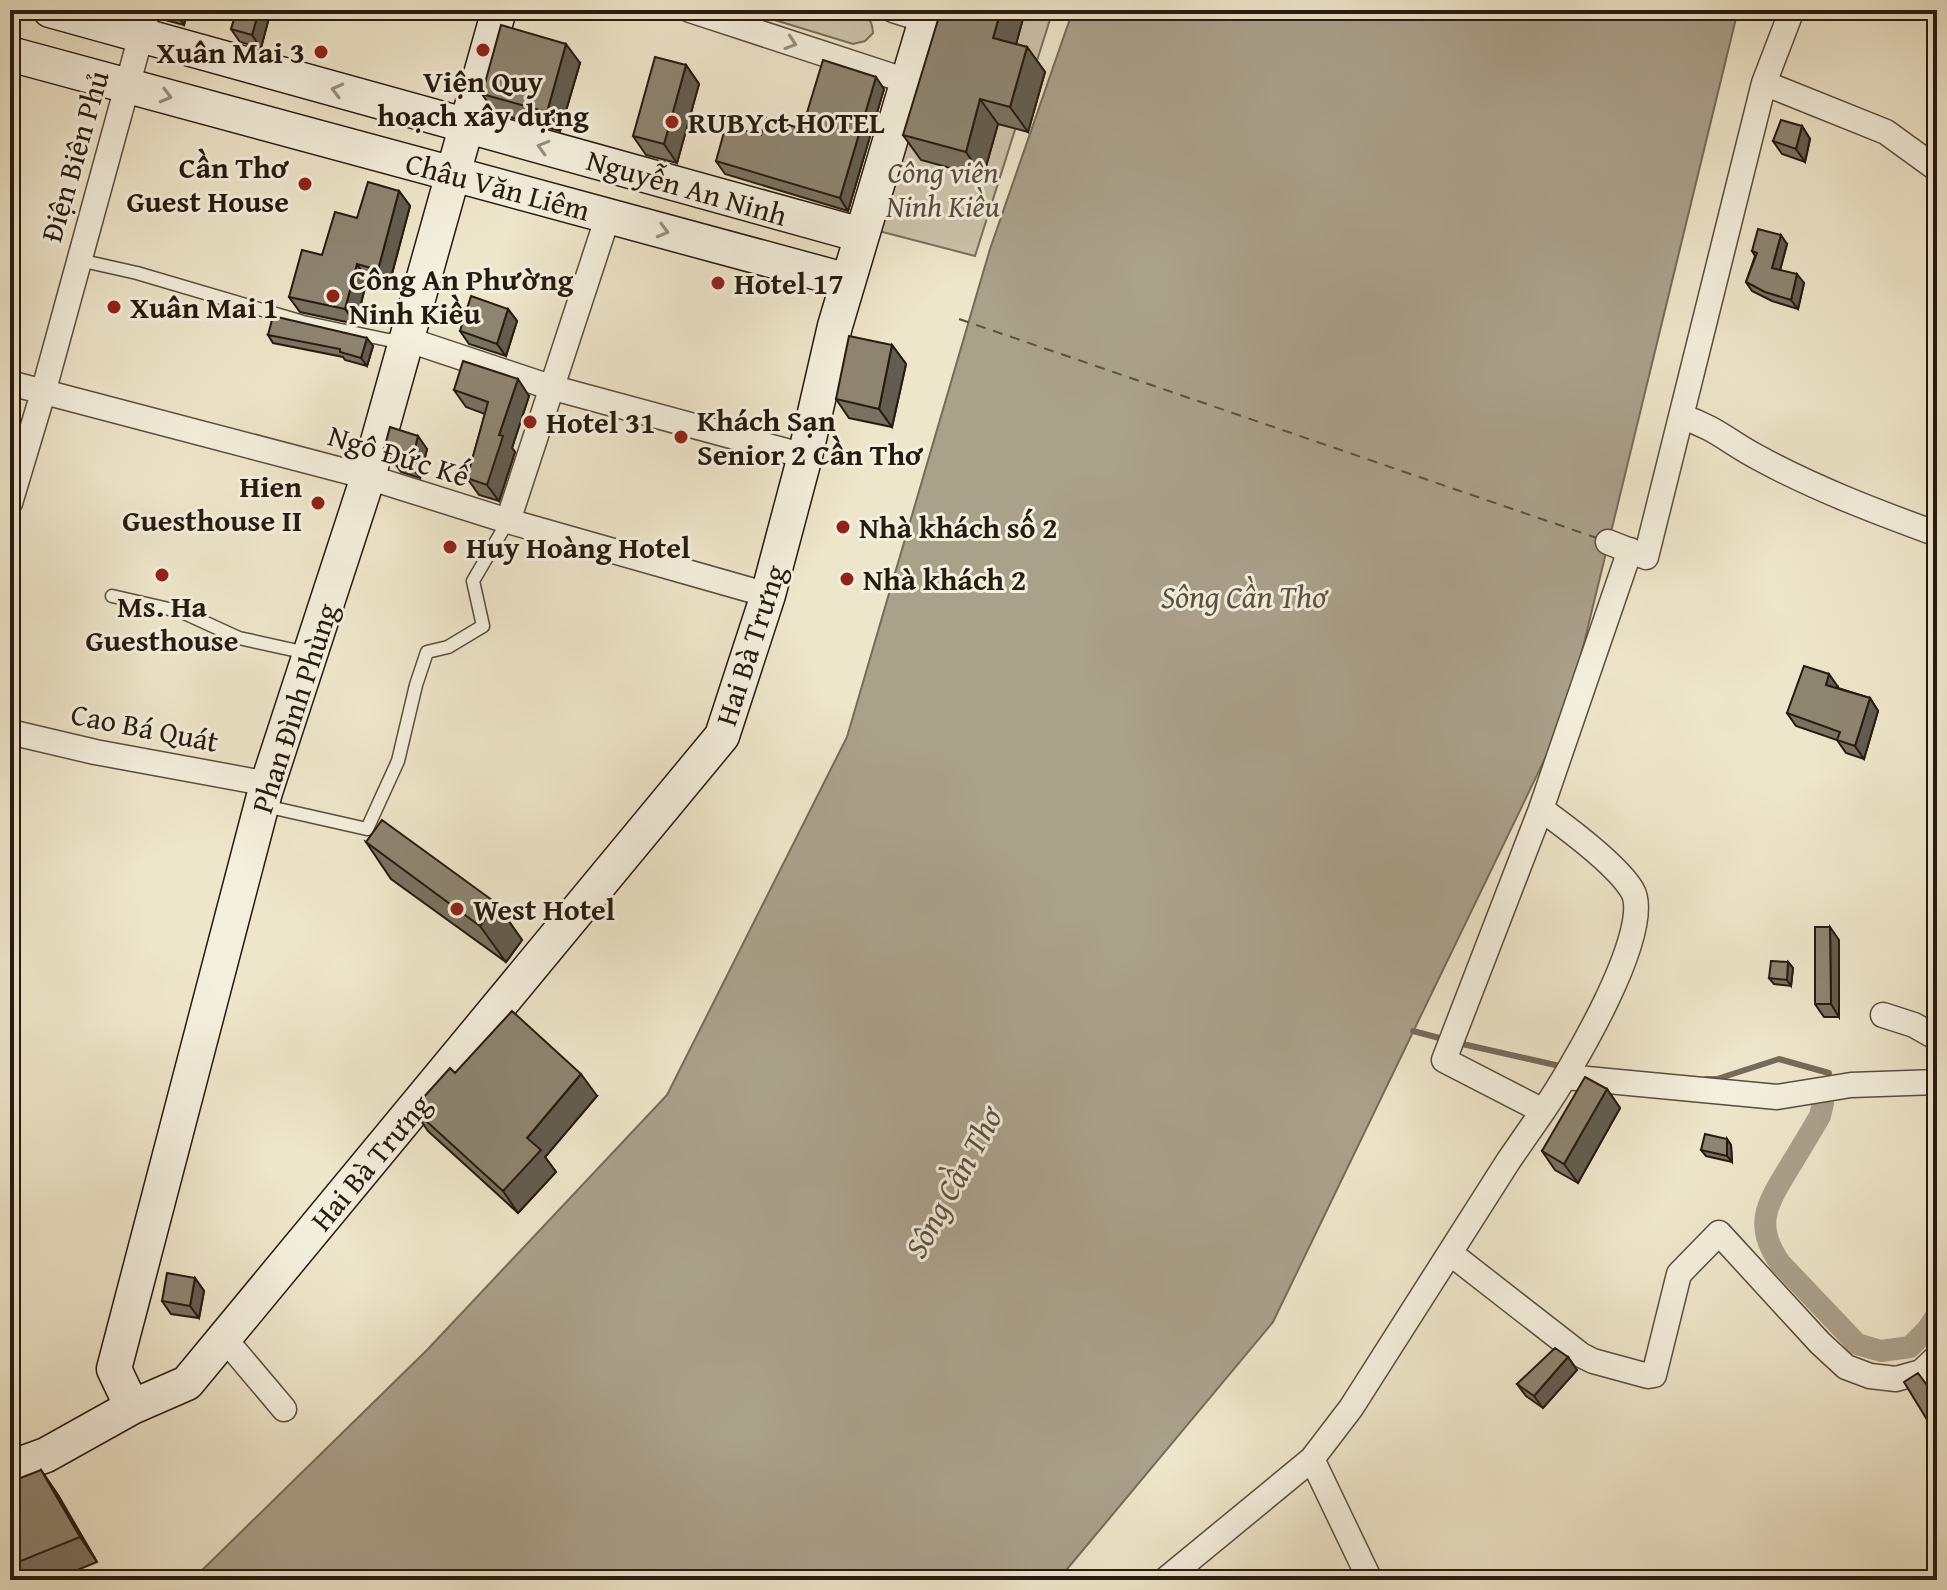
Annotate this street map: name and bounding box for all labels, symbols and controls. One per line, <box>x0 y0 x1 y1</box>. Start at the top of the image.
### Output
place label: Xuân Mai 3 <box>156 30 305 74</box>
one-way arrow <box>784 34 797 50</box>
marker: Viện Quy hoạch xây dựng <box>474 41 492 59</box>
marker: Xuân Mai 3 <box>312 43 330 61</box>
place label: Viện Quy hoạch xây dựng <box>377 59 589 137</box>
street label: Điện Biên Phủ <box>29 64 120 247</box>
one-way arrow <box>331 82 345 99</box>
one-way arrow <box>159 87 173 103</box>
place label: RUBYct HOTEL <box>688 100 885 144</box>
marker: RUBYct HOTEL <box>663 113 681 131</box>
street label: Nguyễn An Ninh <box>582 137 793 237</box>
one-way arrow <box>537 139 551 156</box>
street label: Châu Văn Liêm <box>401 140 595 232</box>
place label: Cần Thơ Guest House <box>126 145 290 223</box>
park label: Công viên Ninh Kiều <box>885 150 1000 228</box>
marker: Cần Thơ Guest House <box>296 175 314 193</box>
one-way arrow <box>656 222 670 238</box>
place label: Công An Phường Ninh Kiều <box>349 257 574 335</box>
place label: Hotel 17 <box>734 261 844 305</box>
marker: Hotel 17 <box>709 274 727 292</box>
place label: Xuân Mai 1 <box>130 285 279 329</box>
marker: Công An Phường Ninh Kiều <box>324 287 342 305</box>
marker: Xuân Mai 1 <box>105 298 123 316</box>
place label: Khách Sạn Senior 2 Cần Thơ <box>697 398 924 476</box>
place label: Hotel 31 <box>546 400 656 444</box>
street label: Ngô Đức Kế <box>323 413 475 497</box>
marker: Hotel 31 <box>521 413 539 431</box>
marker: Khách Sạn Senior 2 Cần Thơ <box>672 428 690 446</box>
place label: Hien Guesthouse II <box>122 464 302 542</box>
marker: Hien Guesthouse II <box>309 494 327 512</box>
place label: Nhà khách số 2 <box>859 505 1058 549</box>
marker: Nhà khách số 2 <box>834 518 852 536</box>
place label: Huy Hoàng Hotel <box>466 525 690 569</box>
marker: Huy Hoàng Hotel <box>441 538 459 556</box>
place label: Nhà khách 2 <box>863 557 1026 601</box>
street label: Hai Bà Trưng <box>703 559 797 731</box>
marker: Ms. Ha Guesthouse <box>153 566 171 584</box>
marker: Nhà khách 2 <box>838 570 856 588</box>
water label: Sông Cần Thơ <box>1161 573 1329 620</box>
place label: Ms. Ha Guesthouse <box>86 584 238 662</box>
street label: Phan Đình Phùng <box>239 597 349 819</box>
street label: Cao Bá Quát <box>67 691 223 763</box>
place label: West Hotel <box>473 887 615 931</box>
marker: West Hotel <box>448 900 466 918</box>
street label: Hai Bà Trưng <box>300 1084 441 1240</box>
water label: Sông Cần Thơ <box>892 1096 1015 1266</box>

